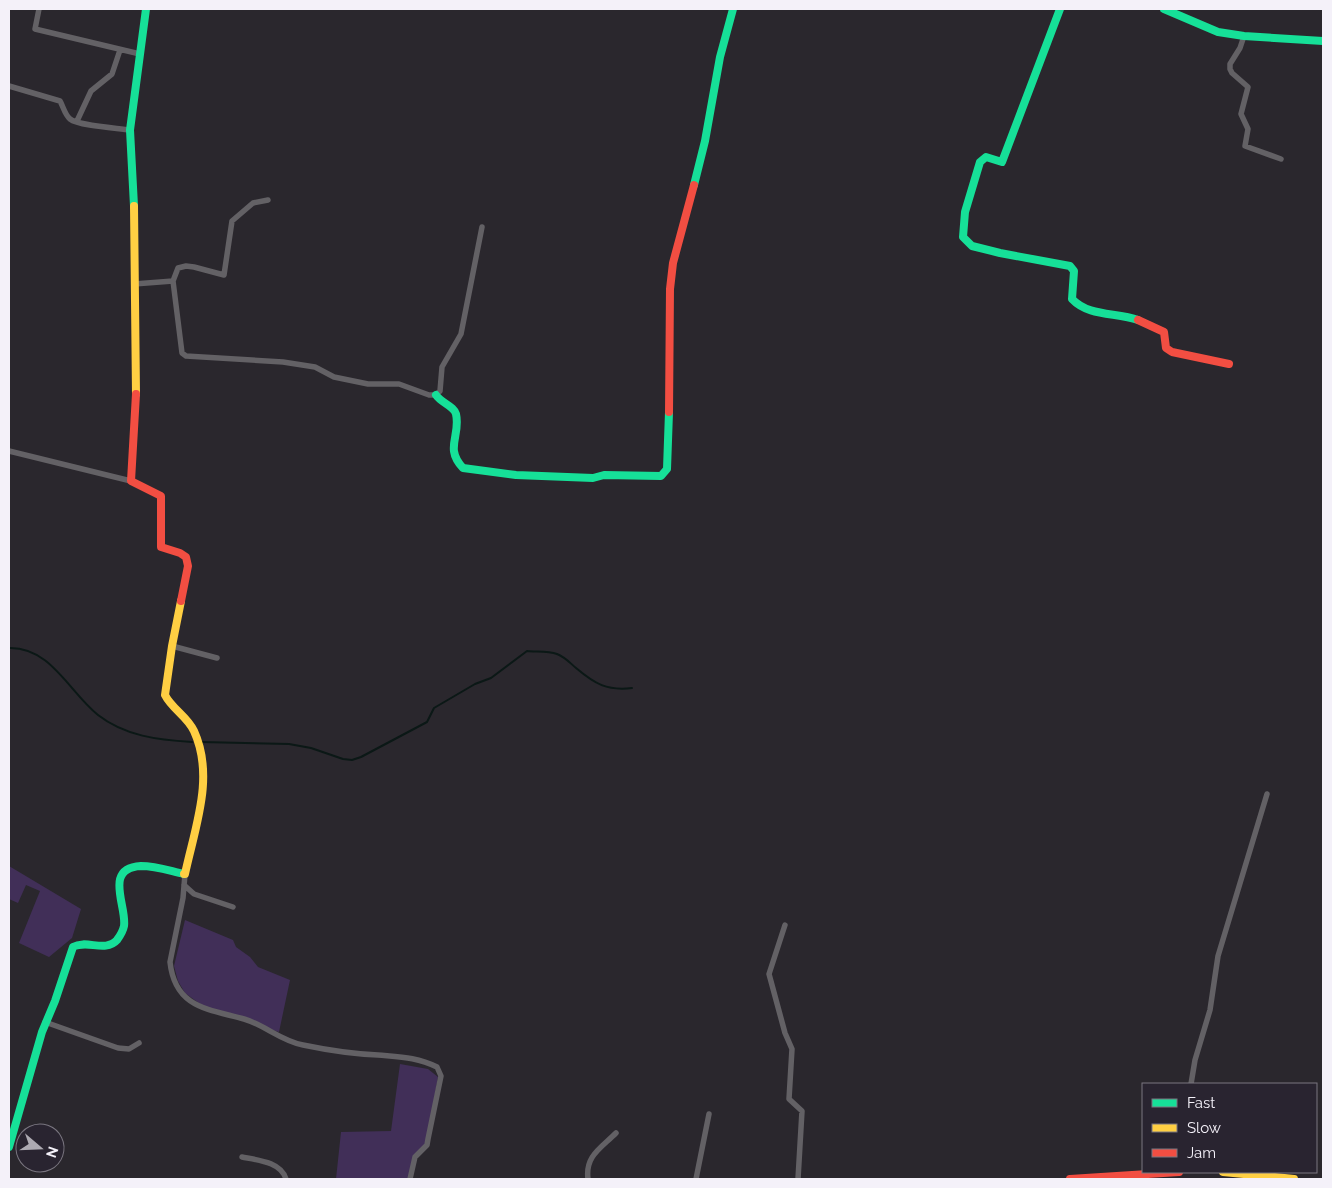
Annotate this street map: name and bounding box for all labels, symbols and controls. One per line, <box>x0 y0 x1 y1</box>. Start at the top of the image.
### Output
legend <box>1142 1083 1317 1173</box>
text: Fast <box>1187 1094 1215 1112</box>
text: Slow <box>1187 1119 1221 1137</box>
north arrow <box>15 1123 65 1173</box>
text: Jam <box>1187 1144 1216 1162</box>
text: N <box>43 1145 62 1160</box>

